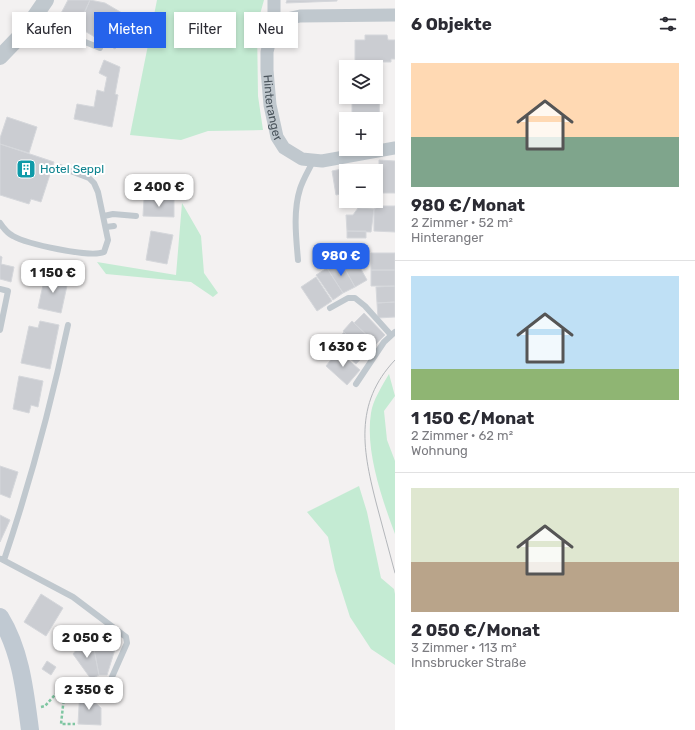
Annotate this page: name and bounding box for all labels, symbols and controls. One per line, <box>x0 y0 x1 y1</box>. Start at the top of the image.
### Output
chip: Kaufen <box>12 12 86 48</box>
chip: Mieten <box>94 12 166 48</box>
chip: Filter <box>174 12 236 48</box>
chip: Neu <box>244 12 298 48</box>
icon: filters <box>657 13 679 35</box>
text: 6 Objekte <box>411 14 492 34</box>
map controls <box>339 60 383 208</box>
button: layers <box>339 60 383 104</box>
street label: Hinteranger <box>260 74 285 144</box>
icon: home <box>509 89 581 161</box>
button: + <box>339 112 383 156</box>
building icon: Hotel Seppl <box>15 158 37 180</box>
place label: Hotel Seppl <box>40 162 104 176</box>
button: − <box>339 164 383 208</box>
pin: 2 400 € <box>122 174 196 208</box>
text: 2 400 € <box>134 179 184 194</box>
text: 980 €/Monat <box>411 195 525 215</box>
text: 2 Zimmer · 52 m² <box>411 215 513 230</box>
text: Hinteranger <box>411 230 483 245</box>
pin: 980 € <box>313 243 369 277</box>
text: 980 € <box>322 248 360 263</box>
pin: 1 150 € <box>16 260 90 294</box>
text: 1 150 € <box>30 265 76 280</box>
icon: home <box>509 302 581 374</box>
pin: 1 630 € <box>306 334 380 368</box>
text: 1 630 € <box>319 339 367 354</box>
text: 1 150 €/Monat <box>411 408 534 428</box>
text: 2 Zimmer · 62 m² <box>411 428 513 443</box>
text: Wohnung <box>411 443 468 458</box>
icon: home <box>509 514 581 586</box>
text: 2 050 €/Monat <box>411 620 540 640</box>
pin: 2 050 € <box>50 625 124 659</box>
text: 2 050 € <box>62 630 112 645</box>
text: 3 Zimmer · 113 m² <box>411 640 517 655</box>
text: Innsbrucker Straße <box>411 655 526 670</box>
pin: 2 350 € <box>52 677 126 711</box>
text: 2 350 € <box>64 682 114 697</box>

